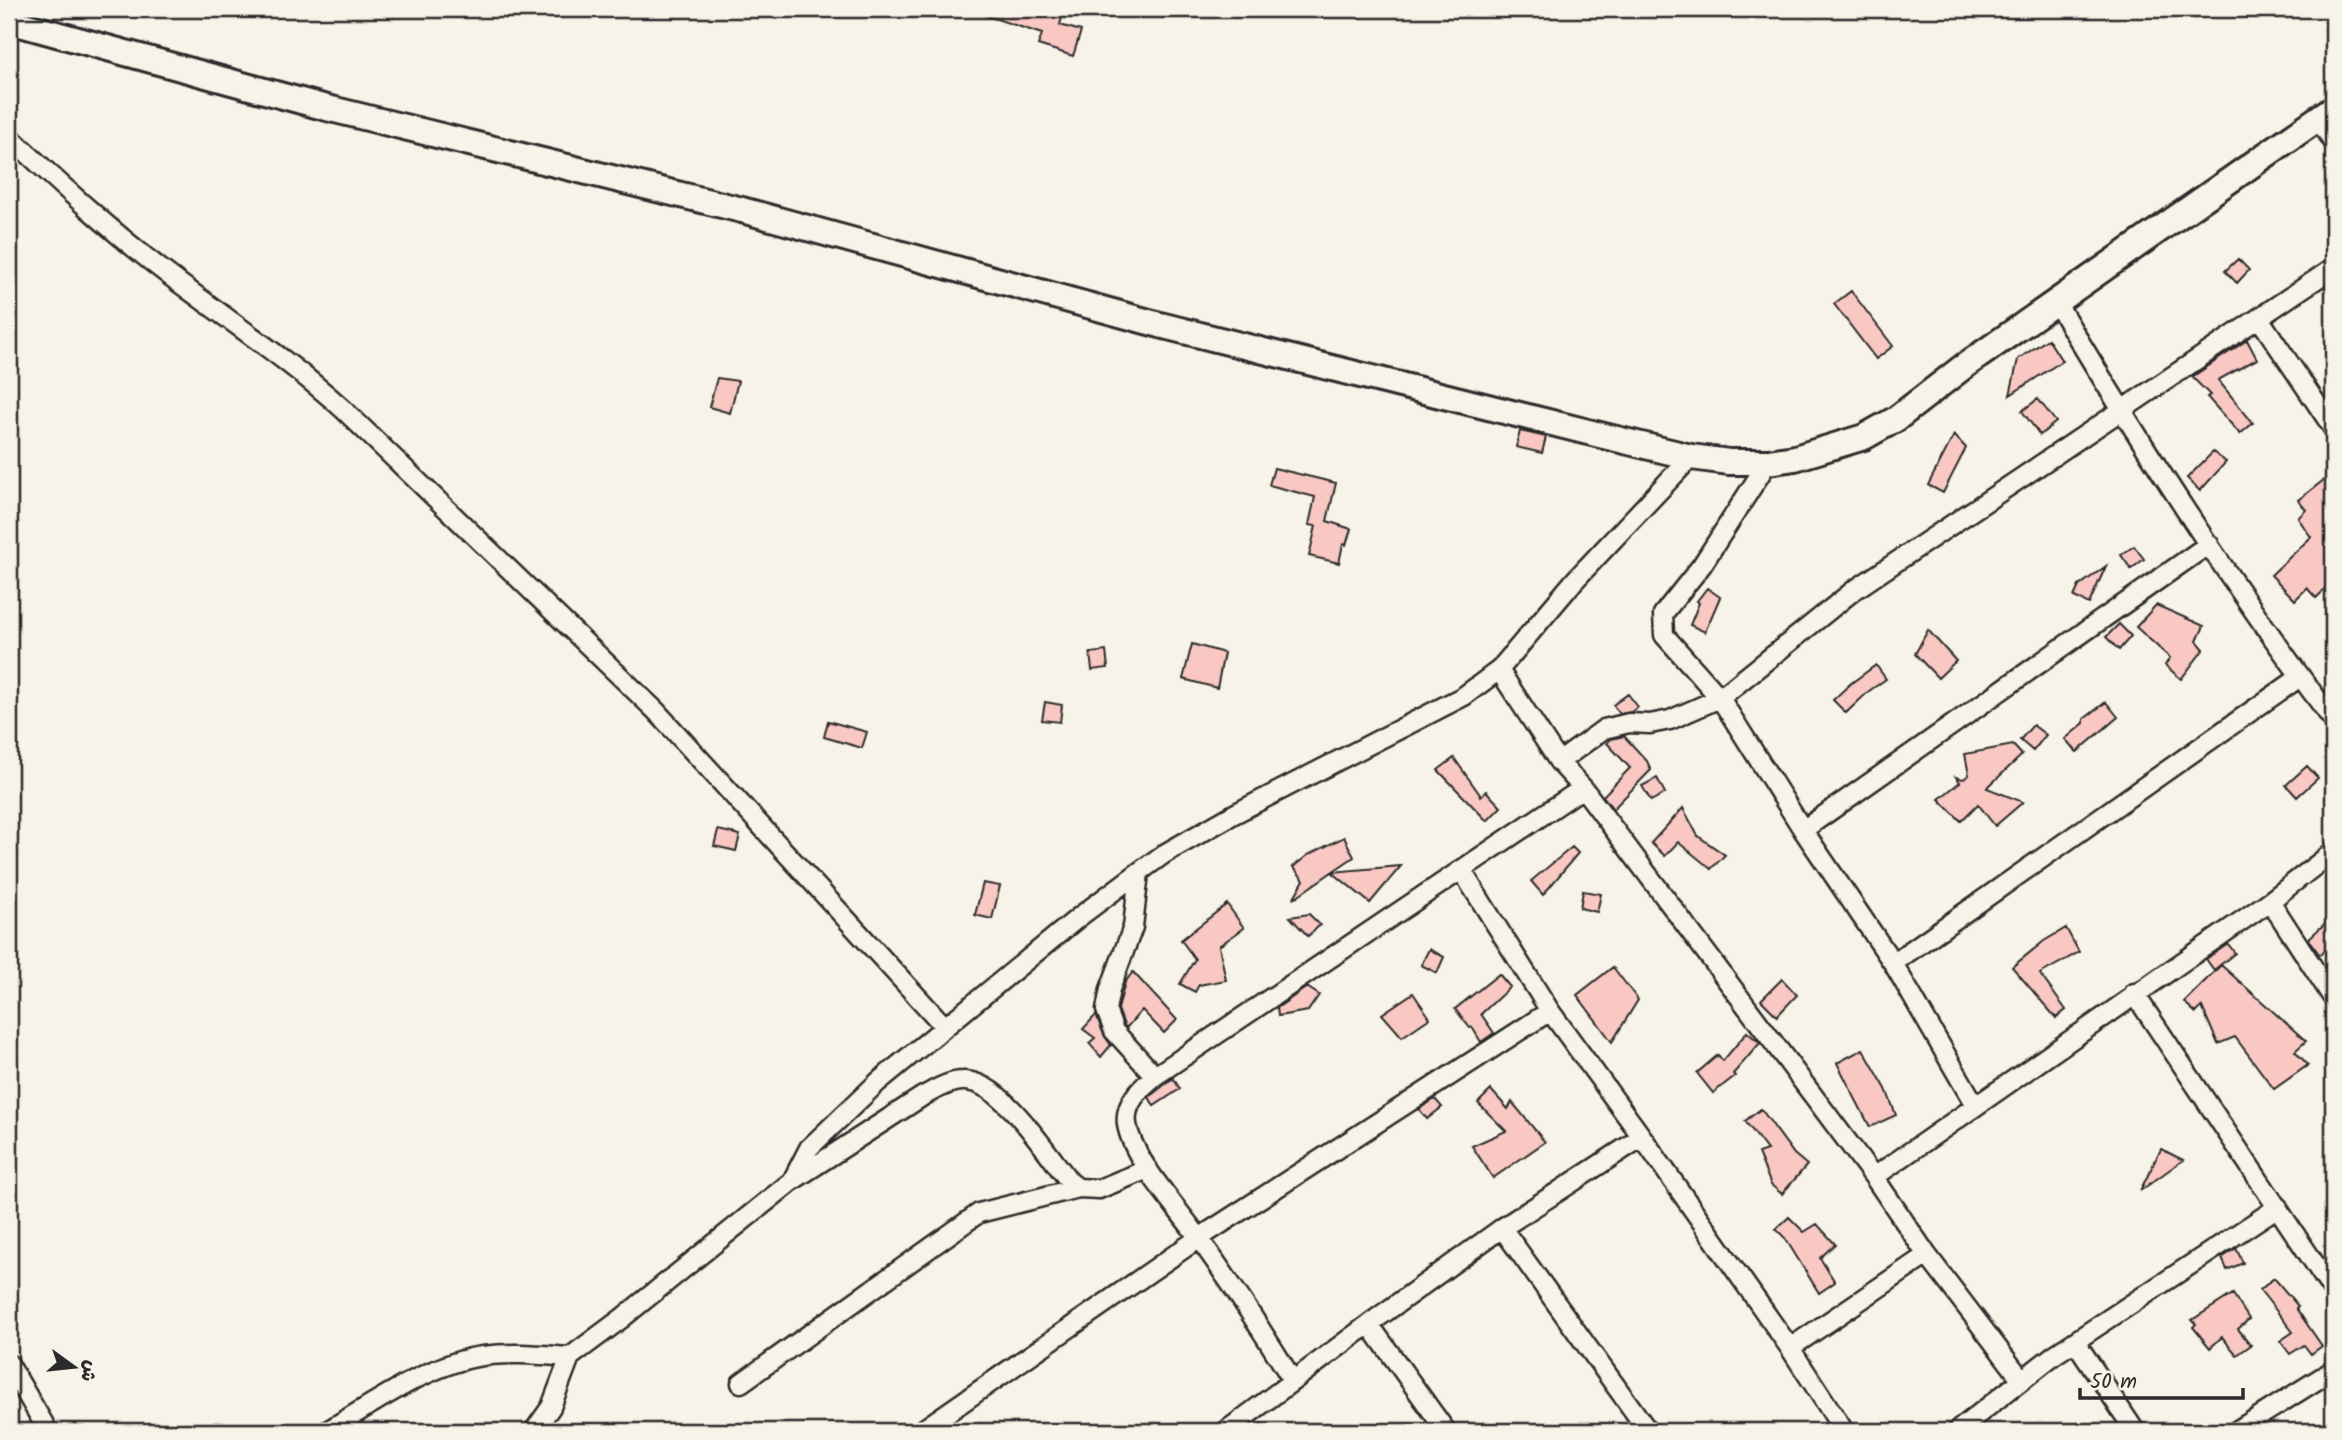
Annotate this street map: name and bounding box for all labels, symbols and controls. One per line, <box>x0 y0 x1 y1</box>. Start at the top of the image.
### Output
north arrow <box>38 1332 108 1402</box>
scale bar <box>2080 1356 2242 1400</box>
text: ش <box>71 1357 106 1385</box>
text: 50 m <box>2090 1366 2137 1399</box>

